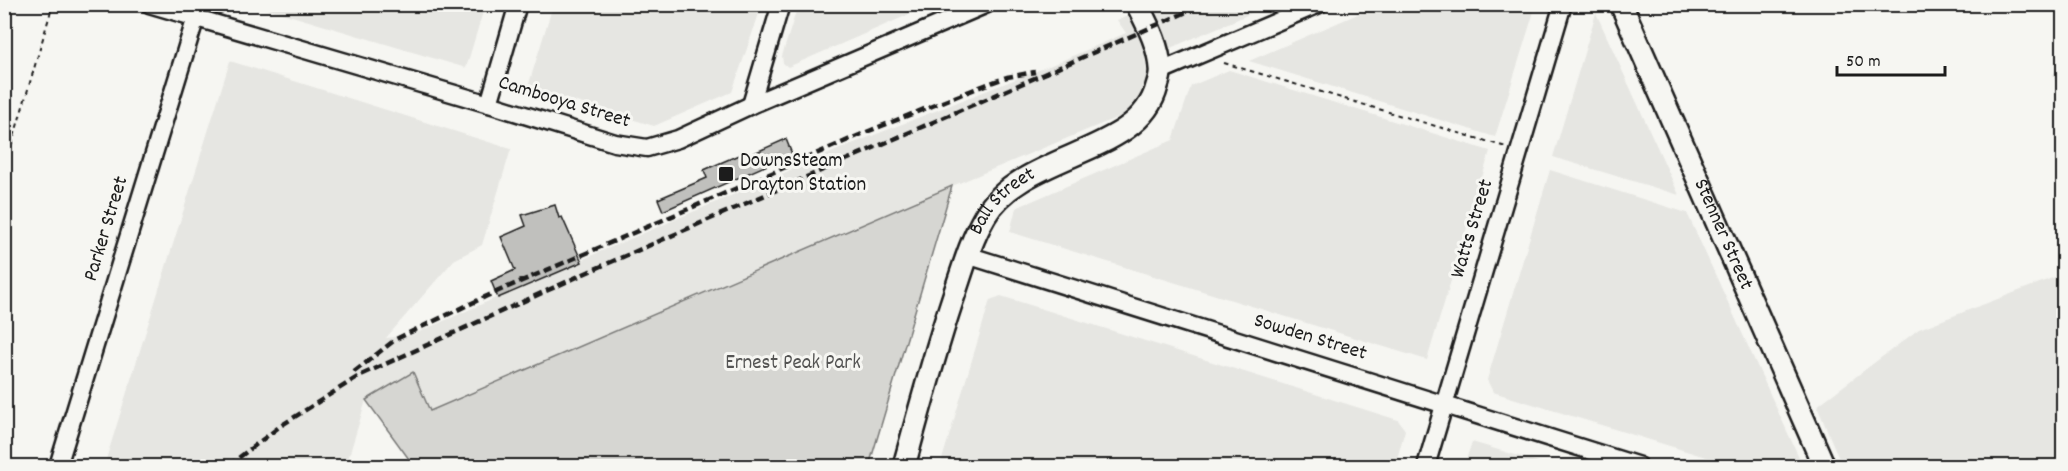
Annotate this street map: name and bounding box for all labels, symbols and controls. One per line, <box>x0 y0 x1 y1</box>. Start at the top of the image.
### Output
scale bar <box>1837 39 1945 77</box>
text: 50 m <box>1846 50 1881 75</box>
street label: Cambooya Street <box>494 69 634 137</box>
place label: DownsSteam Drayton Station <box>740 147 866 201</box>
street label: Ball Street <box>962 160 1041 240</box>
marker: DownsSteam Drayton Station <box>717 165 735 183</box>
street label: Parker Street <box>77 172 137 285</box>
street label: Stenner Street <box>1685 174 1760 295</box>
street label: Watts Street <box>1444 176 1502 282</box>
street label: Sowden Street <box>1250 307 1370 369</box>
park label: Ernest Peak Park <box>725 349 861 379</box>

